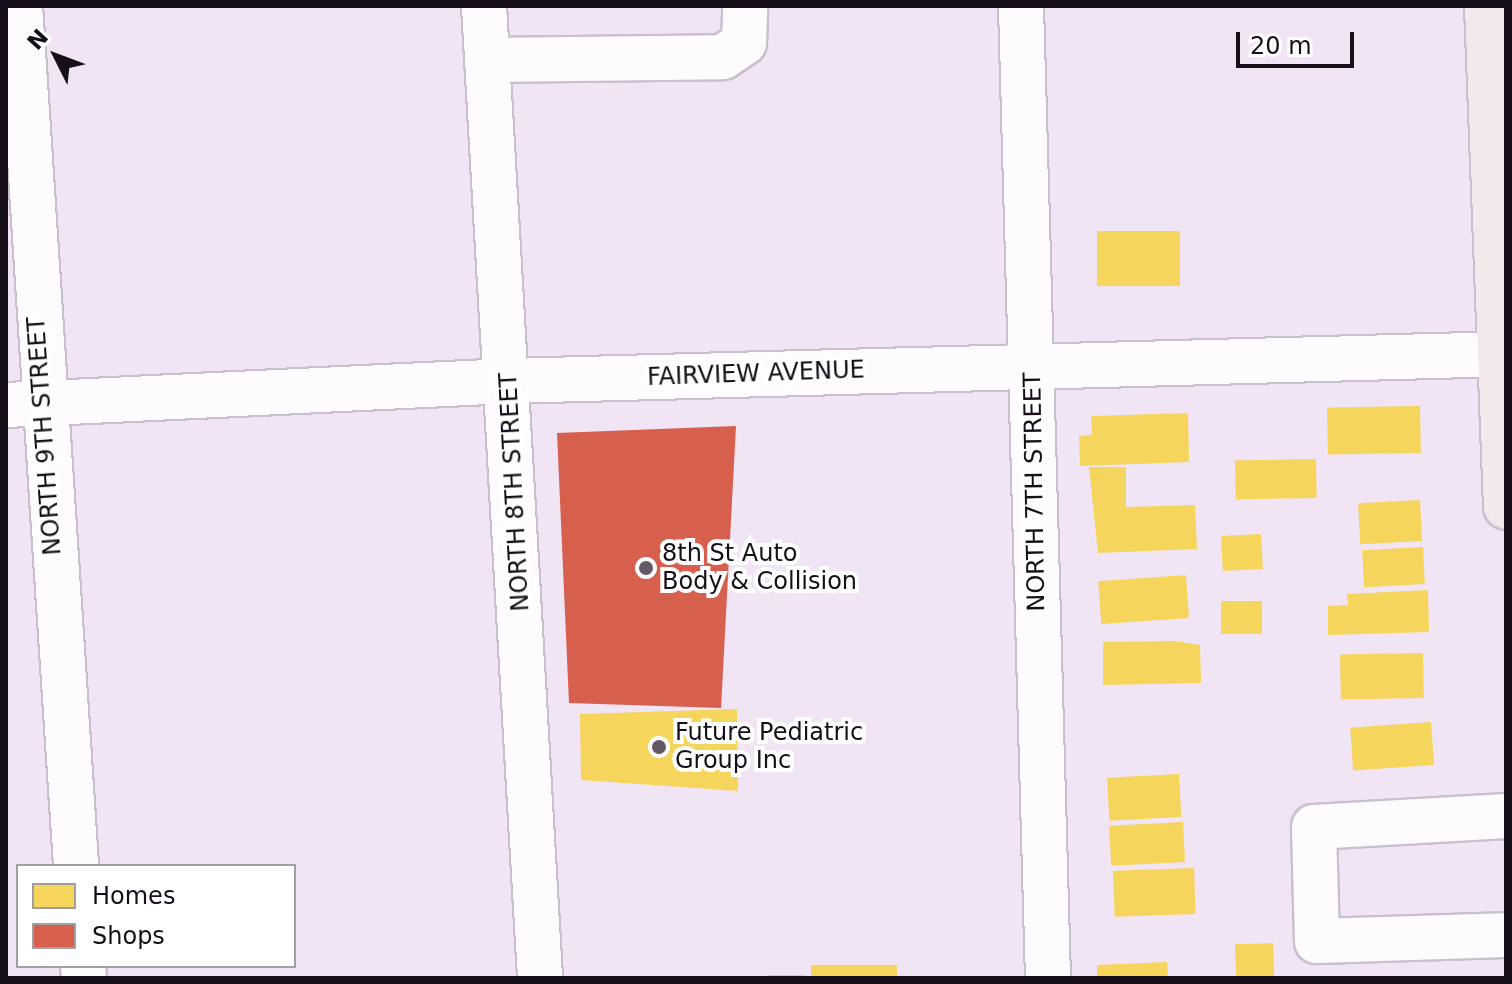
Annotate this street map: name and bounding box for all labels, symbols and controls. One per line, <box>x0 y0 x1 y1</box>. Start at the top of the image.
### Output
north arrow <box>16 16 96 96</box>
scale bar <box>1240 16 1358 66</box>
text: N <box>22 24 53 55</box>
text: 20 m <box>1250 32 1312 60</box>
street label: NORTH 9TH STREET <box>22 316 68 556</box>
street label: FAIRVIEW AVENUE <box>647 356 865 392</box>
street label: NORTH 8TH STREET <box>494 372 536 612</box>
street label: NORTH 7TH STREET <box>1019 372 1051 612</box>
place label: 8th St Auto Body & Collision <box>662 540 857 596</box>
marker: 8th St Auto Body & Collision <box>637 559 655 577</box>
place label: Future Pediatric Group Inc <box>675 719 863 775</box>
marker: Future Pediatric Group Inc <box>650 738 668 756</box>
legend <box>16 864 296 968</box>
text: Homes <box>92 882 175 910</box>
text: Shops <box>92 922 165 950</box>

